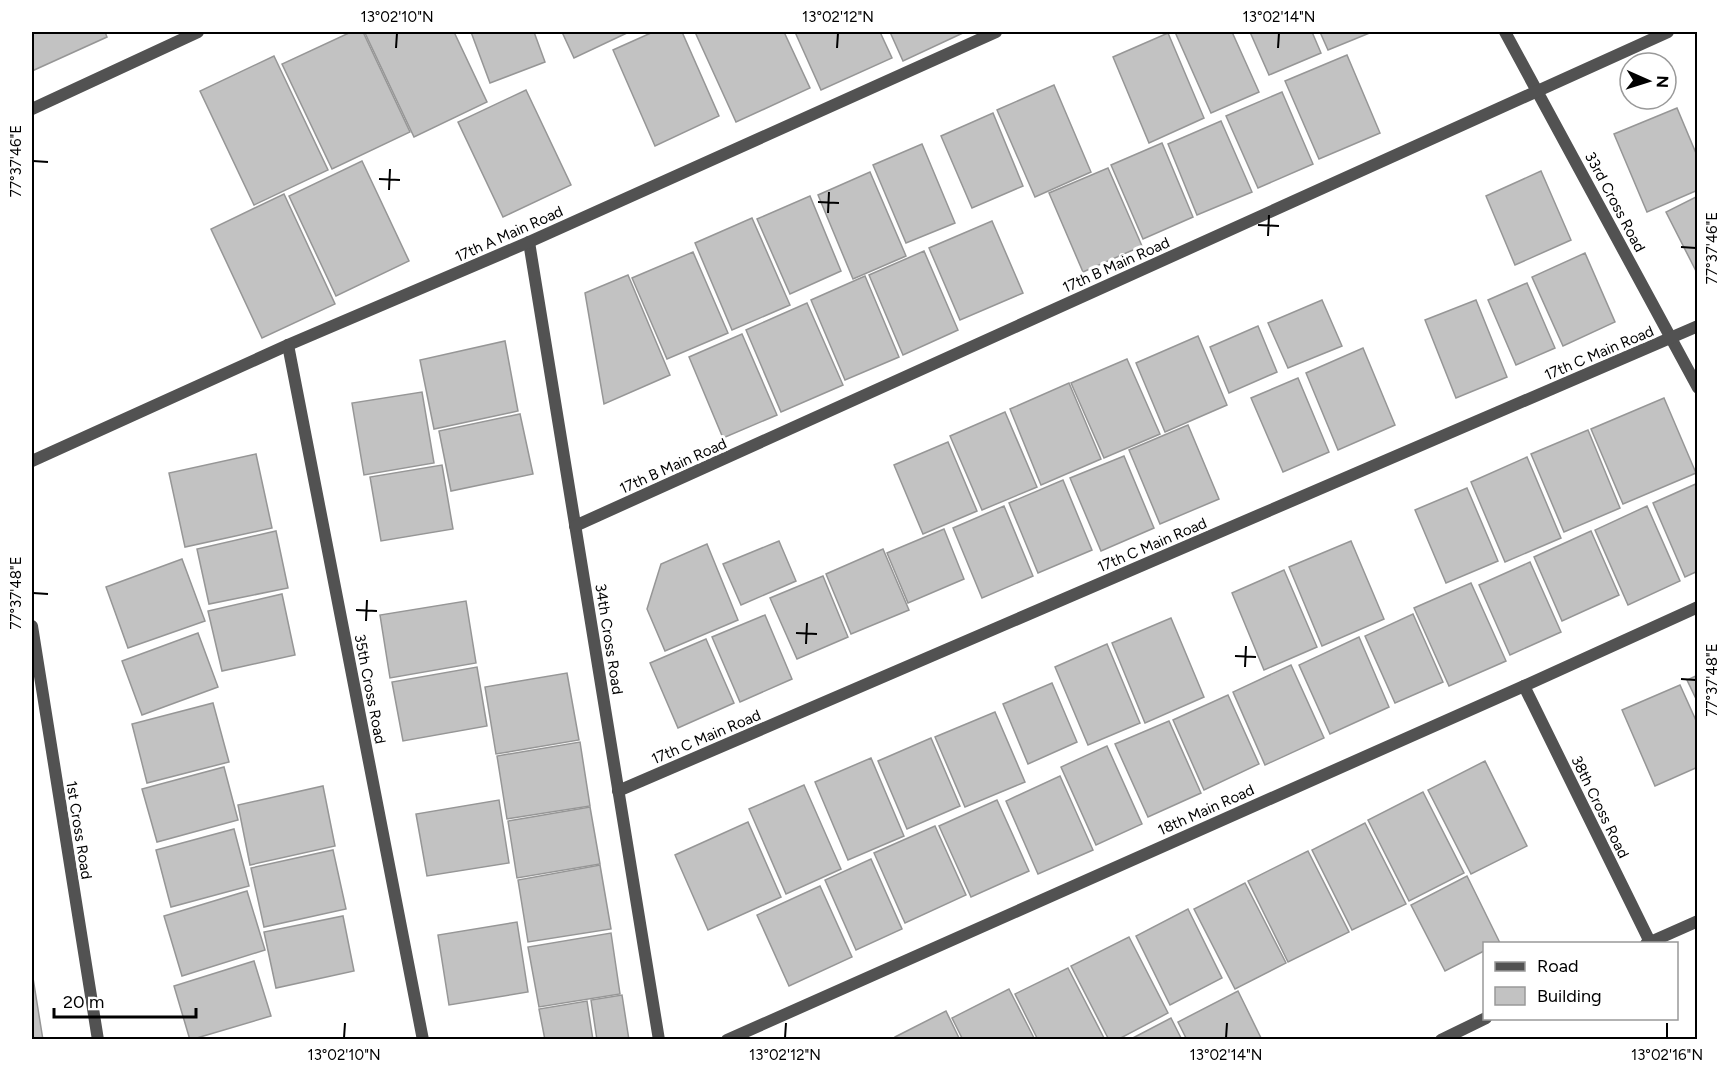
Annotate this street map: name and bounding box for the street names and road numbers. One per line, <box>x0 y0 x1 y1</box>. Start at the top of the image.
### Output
street label: 33rd Cross Road <box>1581 149 1649 255</box>
street label: 17th A Main Road <box>452 202 566 266</box>
street label: 17th B Main Road <box>1060 233 1172 297</box>
street label: 17th C Main Road <box>1542 322 1656 384</box>
street label: 17th B Main Road <box>617 434 729 498</box>
street label: 17th C Main Road <box>1095 514 1209 576</box>
street label: 34th Cross Road <box>591 582 627 696</box>
street label: 35th Cross Road <box>351 633 389 745</box>
street label: 17th C Main Road <box>649 706 763 768</box>
street label: 38th Cross Road <box>1567 753 1633 861</box>
street label: 1st Cross Road <box>62 780 96 880</box>
street label: 18th Main Road <box>1155 781 1257 839</box>

